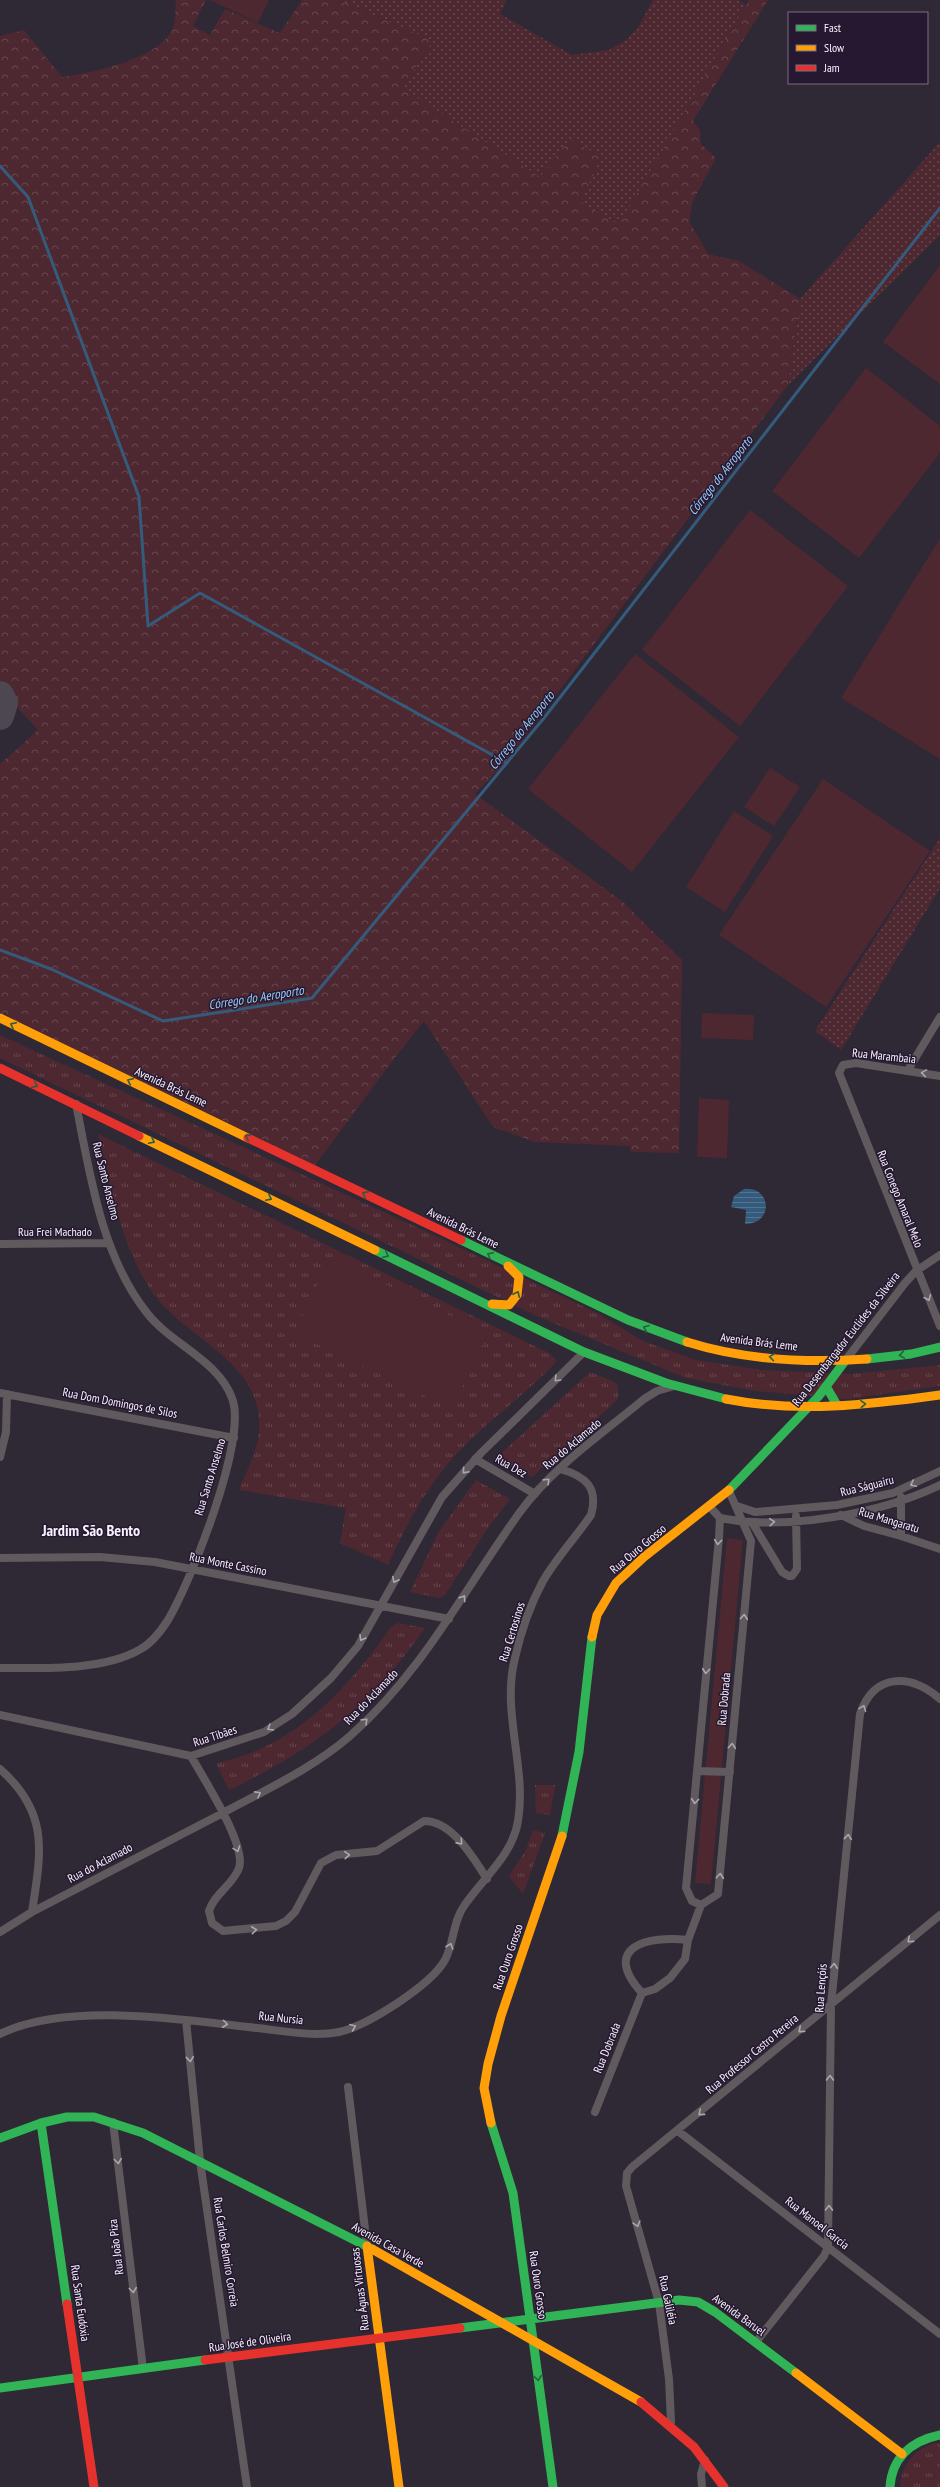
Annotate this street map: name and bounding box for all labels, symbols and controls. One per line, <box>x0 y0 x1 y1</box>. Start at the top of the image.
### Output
legend <box>788 12 928 84</box>
text: Fast <box>824 20 842 35</box>
text: Slow <box>824 40 845 55</box>
text: Jam <box>823 60 840 75</box>
water label: Córrego do Aeroporto <box>684 431 757 518</box>
water label: Córrego do Aeroporto <box>485 687 559 773</box>
water label: Córrego do Aeroporto <box>207 981 306 1013</box>
one-way arrow <box>10 1022 17 1030</box>
street label: Rua Marambaia <box>851 1045 917 1066</box>
street label: Avenida Brás Leme <box>133 1063 210 1110</box>
one-way arrow <box>921 1069 927 1078</box>
one-way arrow <box>127 1078 135 1086</box>
one-way arrow <box>31 1080 38 1088</box>
one-way arrow <box>244 1134 252 1142</box>
one-way arrow <box>148 1136 155 1144</box>
street label: Rua Santo Anselmo <box>90 1140 123 1221</box>
street label: Rua Conego Amaral Melo <box>874 1148 927 1250</box>
one-way arrow <box>361 1191 369 1199</box>
one-way arrow <box>265 1193 272 1201</box>
street label: Avenida Brás Leme <box>425 1204 502 1251</box>
street label: Rua Frei Machado <box>18 1224 92 1239</box>
one-way arrow <box>382 1250 389 1258</box>
one-way arrow <box>487 1252 495 1260</box>
street label: Rua Desembargador Euclides da Silveira <box>789 1268 903 1409</box>
one-way arrow <box>512 1290 520 1297</box>
one-way arrow <box>923 1294 931 1302</box>
one-way arrow <box>643 1325 651 1333</box>
street label: Avenida Brás Leme <box>720 1329 799 1354</box>
one-way arrow <box>899 1350 905 1359</box>
one-way arrow <box>769 1353 775 1362</box>
one-way arrow <box>554 1375 562 1382</box>
street label: Rua Dom Domingos de Silos <box>61 1384 179 1421</box>
one-way arrow <box>860 1399 866 1408</box>
street label: Rua do Aclamado <box>540 1415 604 1472</box>
street label: Rua Santo Anselmo <box>191 1436 228 1517</box>
street label: Rua Dez <box>493 1451 530 1481</box>
one-way arrow <box>462 1466 469 1473</box>
street label: Rua Ságuairu <box>839 1472 895 1499</box>
one-way arrow <box>542 1478 550 1486</box>
one-way arrow <box>910 1479 918 1487</box>
street label: Rua Mangaratu <box>857 1503 921 1536</box>
one-way arrow <box>769 1518 775 1527</box>
district label: Jardim São Bento <box>41 1520 140 1540</box>
street label: Rua Ouro Grosso <box>607 1521 669 1576</box>
one-way arrow <box>714 1539 723 1545</box>
street label: Rua Monte Cassino <box>188 1549 268 1578</box>
one-way arrow <box>392 1575 400 1583</box>
one-way arrow <box>458 1595 466 1602</box>
street label: Rua Certosinos <box>495 1600 528 1663</box>
one-way arrow <box>739 1614 748 1620</box>
one-way arrow <box>360 1634 367 1641</box>
street label: Rua do Aclamado <box>340 1666 401 1728</box>
one-way arrow <box>702 1668 711 1674</box>
street label: Rua Dobrada <box>714 1672 733 1726</box>
one-way arrow <box>858 1704 866 1711</box>
one-way arrow <box>360 1719 368 1726</box>
street label: Rua Tibães <box>191 1721 239 1750</box>
one-way arrow <box>267 1723 274 1731</box>
one-way arrow <box>727 1743 736 1749</box>
one-way arrow <box>254 1791 261 1799</box>
one-way arrow <box>690 1798 699 1804</box>
one-way arrow <box>843 1834 852 1840</box>
one-way arrow <box>455 1838 462 1845</box>
street label: Rua do Aclamado <box>65 1839 135 1886</box>
one-way arrow <box>233 1845 241 1852</box>
one-way arrow <box>344 1850 350 1859</box>
one-way arrow <box>715 1873 724 1879</box>
street label: Rua Ouro Grosso <box>489 1922 526 1992</box>
one-way arrow <box>251 1925 257 1934</box>
one-way arrow <box>907 1935 915 1942</box>
one-way arrow <box>445 1943 454 1950</box>
street label: Rua Lençóis <box>811 1963 830 2013</box>
one-way arrow <box>830 1963 839 1969</box>
street label: Rua Nursia <box>258 2008 304 2027</box>
street label: Rua Professor Castro Pereira <box>702 2010 801 2097</box>
one-way arrow <box>222 2020 228 2029</box>
street label: Rua Dobrada <box>590 2020 624 2075</box>
one-way arrow <box>350 2024 357 2032</box>
one-way arrow <box>798 2025 805 2032</box>
one-way arrow <box>185 2056 194 2062</box>
one-way arrow <box>826 2075 834 2081</box>
one-way arrow <box>698 2108 705 2115</box>
one-way arrow <box>113 2158 122 2164</box>
street label: Rua Manoel Garcia <box>782 2193 852 2252</box>
street label: Rua Carlos Belmiro Correia <box>210 2196 243 2308</box>
one-way arrow <box>825 2205 833 2211</box>
street label: Rua João Piza <box>105 2218 126 2276</box>
street label: Avenida Casa Verde <box>350 2219 427 2271</box>
one-way arrow <box>632 2221 640 2227</box>
street label: Rua Águas Virtuosas <box>347 2247 372 2331</box>
street label: Rua Ouro Grosso <box>526 2250 551 2320</box>
street label: Rua Santa Eudóxia <box>68 2264 93 2342</box>
street label: Rua Galiléia <box>656 2274 681 2326</box>
one-way arrow <box>129 2287 138 2293</box>
street label: Avenida Baruel <box>710 2290 769 2339</box>
street label: Rua José de Oliveira <box>208 2328 292 2355</box>
one-way arrow <box>533 2375 542 2381</box>

